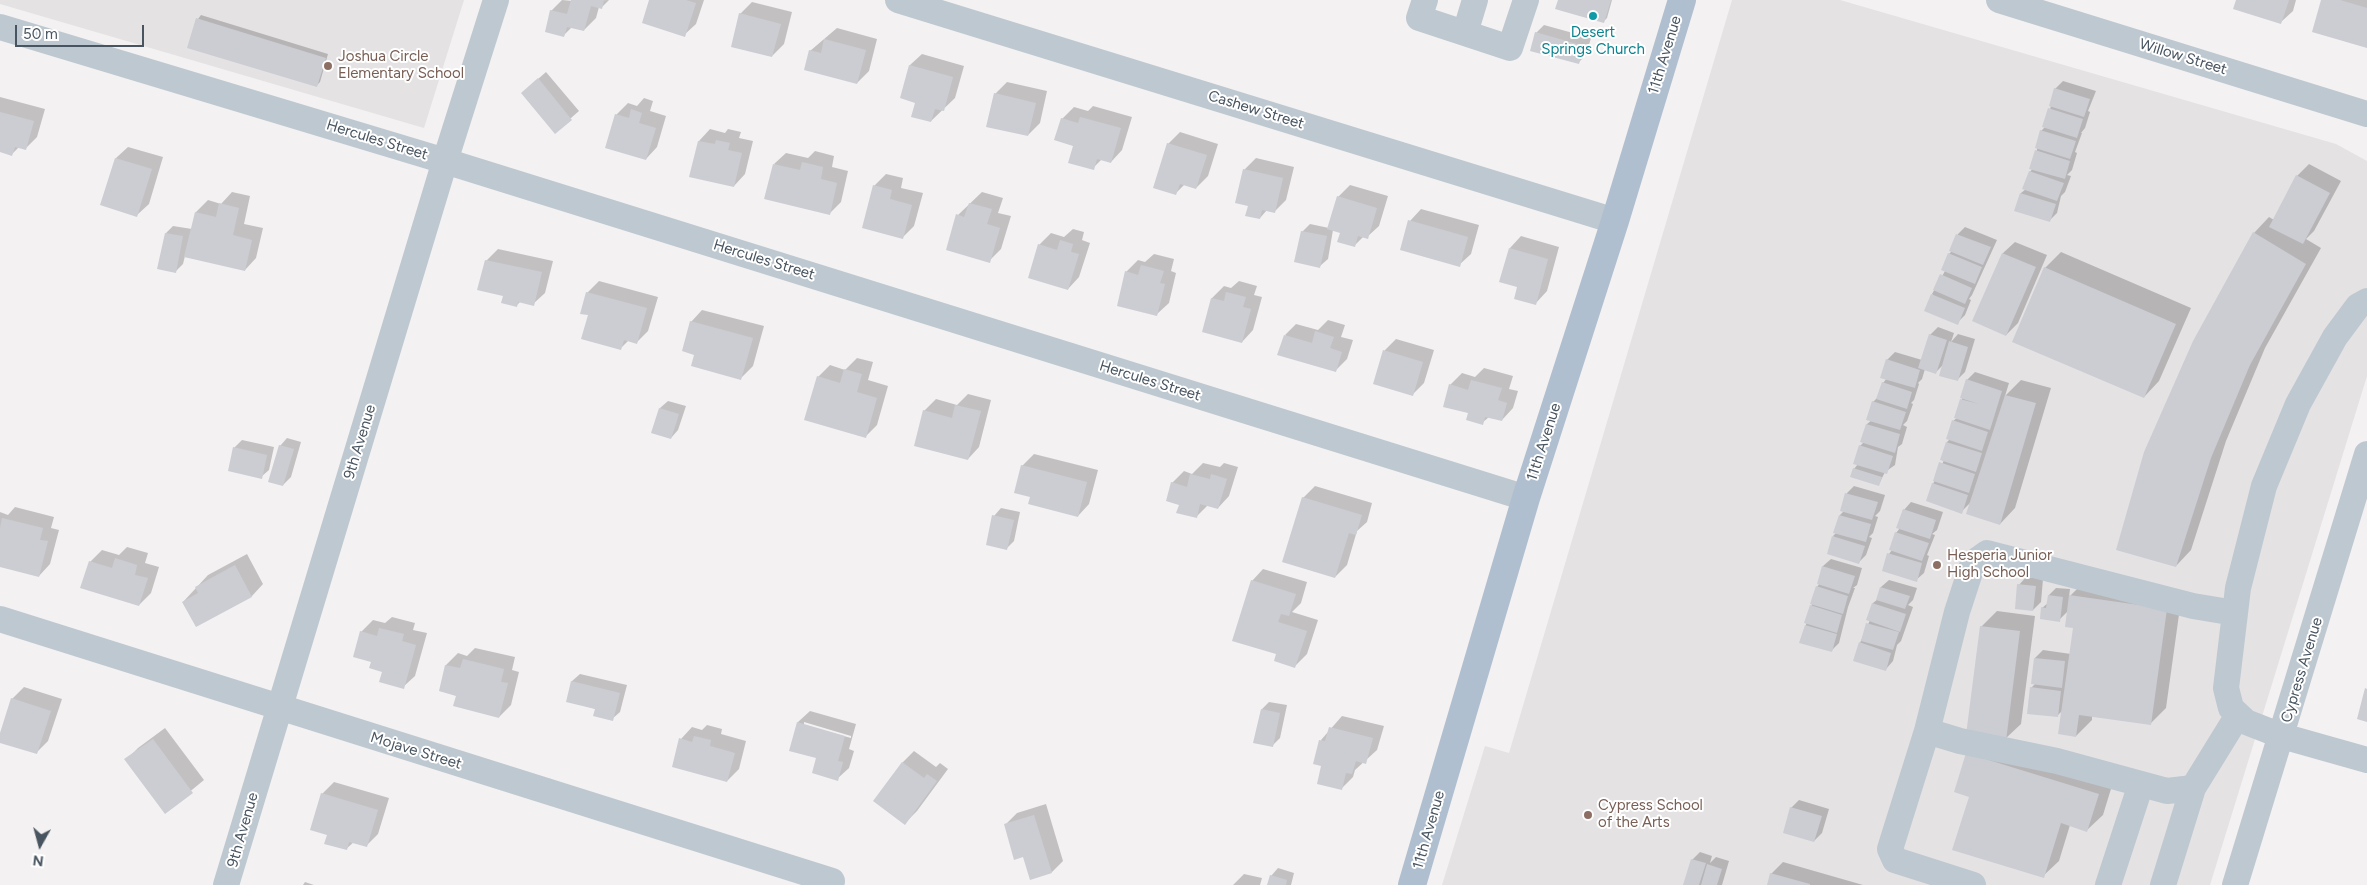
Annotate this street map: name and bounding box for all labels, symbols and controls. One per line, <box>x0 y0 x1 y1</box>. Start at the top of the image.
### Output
marker: Desert Springs Church <box>1587 10 1599 22</box>
street label: 11th Avenue <box>1645 14 1685 96</box>
scale bar <box>18 15 146 47</box>
place label: Desert Springs Church <box>1541 24 1645 59</box>
text: 50 m <box>23 25 58 43</box>
street label: Willow Street <box>2137 35 2229 79</box>
place label: Joshua Circle Elementary School <box>338 48 464 83</box>
marker: Joshua Circle Elementary School <box>322 60 334 72</box>
street label: Cashew Street <box>1206 87 1306 133</box>
street label: Hercules Street <box>324 116 430 164</box>
street label: Hercules Street <box>711 236 817 284</box>
street label: Hercules Street <box>1097 357 1203 405</box>
street label: 11th Avenue <box>1523 401 1565 483</box>
street label: 9th Avenue <box>340 403 380 481</box>
place label: Hesperia Junior High School <box>1947 547 2052 582</box>
marker: Hesperia Junior High School <box>1931 559 1943 571</box>
street label: Cypress Avenue <box>2277 615 2327 725</box>
street label: Mojave Street <box>368 729 464 773</box>
street label: 11th Avenue <box>1409 789 1449 871</box>
street label: 9th Avenue <box>224 791 262 869</box>
place label: Cypress School of the Arts <box>1598 797 1703 832</box>
marker: Cypress School of the Arts <box>1582 809 1594 821</box>
north arrow <box>15 820 65 870</box>
text: N <box>32 851 45 869</box>

